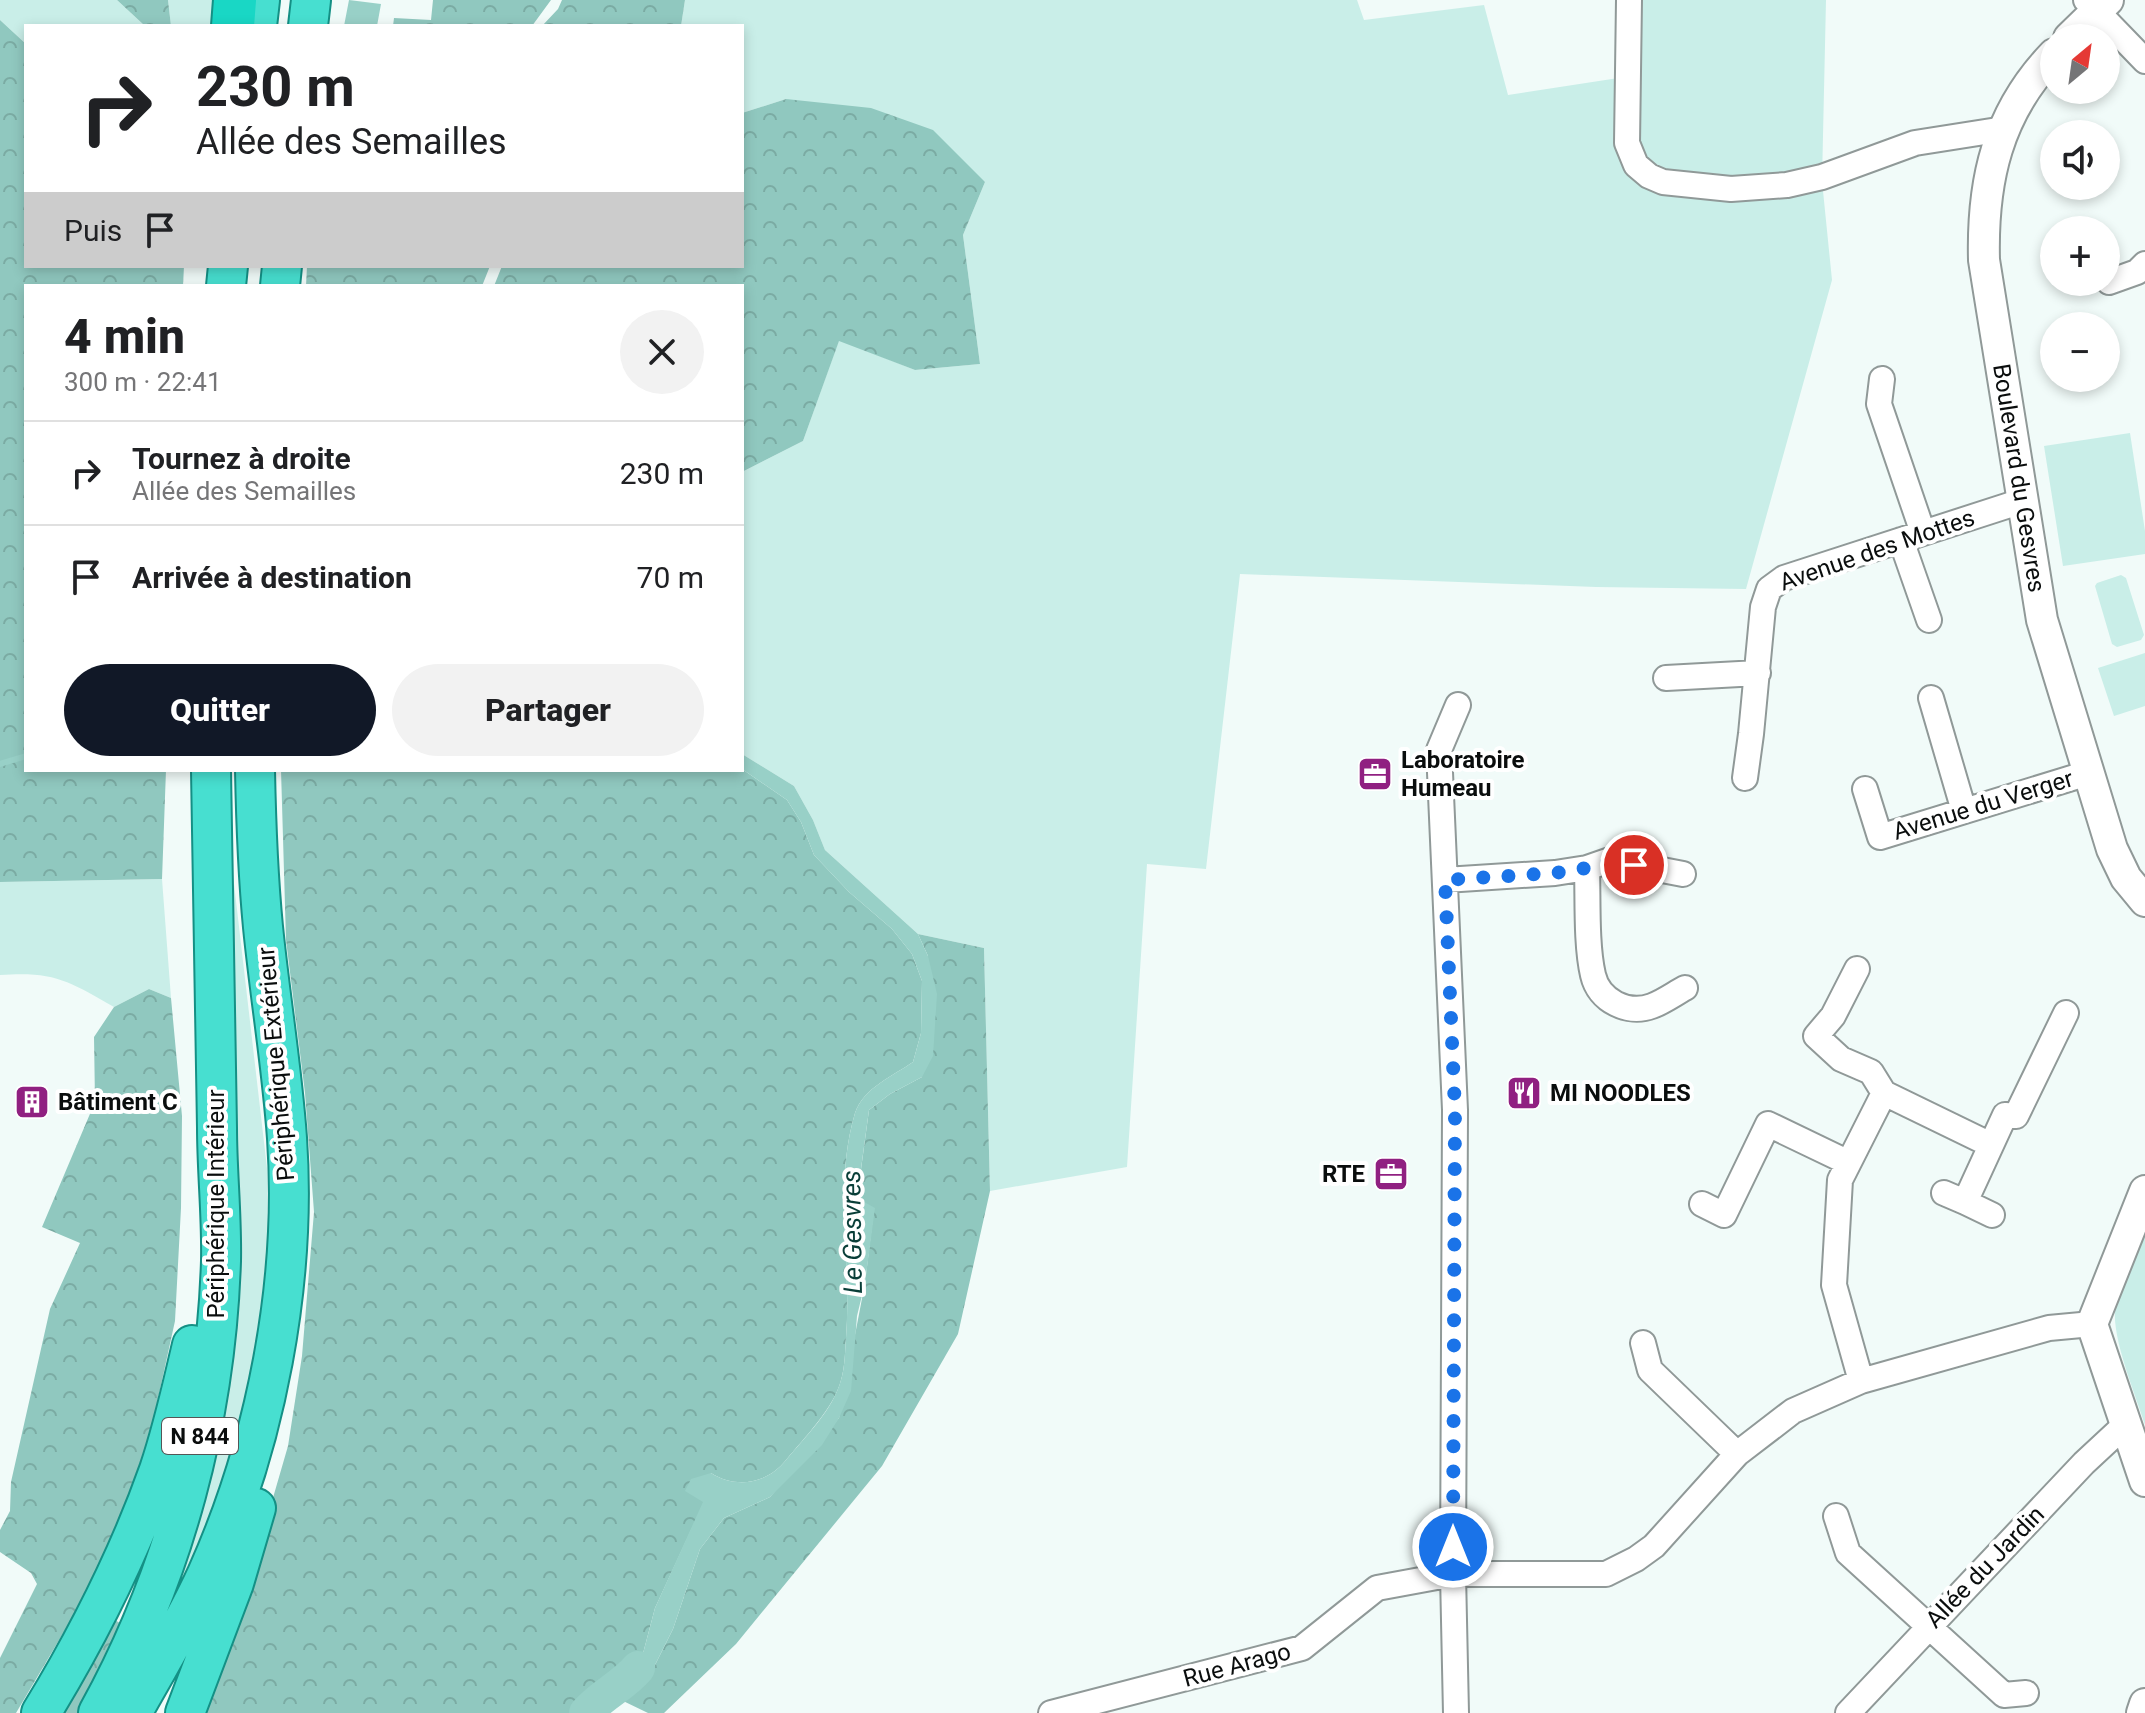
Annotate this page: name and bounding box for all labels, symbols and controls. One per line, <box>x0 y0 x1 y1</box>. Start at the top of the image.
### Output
north arrow <box>2040 24 2120 104</box>
map controls <box>2040 24 2120 392</box>
text: 230 m <box>196 54 355 120</box>
icon: right <box>64 56 168 160</box>
button: sound <box>2040 120 2120 200</box>
text: Allée des Semailles <box>196 121 507 163</box>
icon: arrive <box>138 208 182 252</box>
text: Puis <box>64 213 122 248</box>
button: + <box>2040 216 2120 296</box>
text: 4 min <box>64 308 185 365</box>
button: close <box>620 310 704 394</box>
button: − <box>2040 312 2120 392</box>
street label: Boulevard du Gesvres <box>1987 362 2051 594</box>
text: 300 m · 22:41 <box>64 367 222 397</box>
text: Tournez à droite <box>132 441 351 476</box>
icon: right <box>64 451 108 495</box>
text: 230 m <box>620 456 704 491</box>
text: Allée des Semailles <box>132 476 356 506</box>
street label: Avenue des Mottes <box>1776 503 1978 597</box>
icon: arrive <box>64 555 108 599</box>
text: Arrivée à destination <box>132 560 412 595</box>
text: 70 m <box>637 560 704 595</box>
button: Quitter <box>64 664 376 756</box>
button: Partager <box>392 664 704 756</box>
place label: Laboratoire Humeau <box>1401 746 1524 802</box>
office icon: Laboratoire Humeau <box>1356 755 1394 793</box>
street label: Avenue du Verger <box>1890 764 2076 846</box>
pin <box>1600 831 1668 899</box>
icon: arrive <box>1612 843 1656 887</box>
street label: Périphérique Extérieur <box>252 946 300 1182</box>
restaurant icon: MI NOODLES <box>1505 1074 1543 1112</box>
place label: MI NOODLES <box>1550 1079 1691 1107</box>
building icon: Bâtiment C <box>13 1083 51 1121</box>
place label: Bâtiment C <box>58 1088 178 1116</box>
street label: Périphérique Intérieur <box>202 1089 230 1319</box>
office icon: RTE <box>1372 1155 1410 1193</box>
place label: RTE <box>1322 1160 1365 1188</box>
water label: Le Gesvres <box>836 1170 868 1294</box>
road number: N 844 <box>162 1418 238 1454</box>
street label: Allée du Jardin <box>1920 1500 2050 1634</box>
position arrow <box>1411 1505 1495 1589</box>
street label: Rue Arago <box>1180 1637 1294 1693</box>

